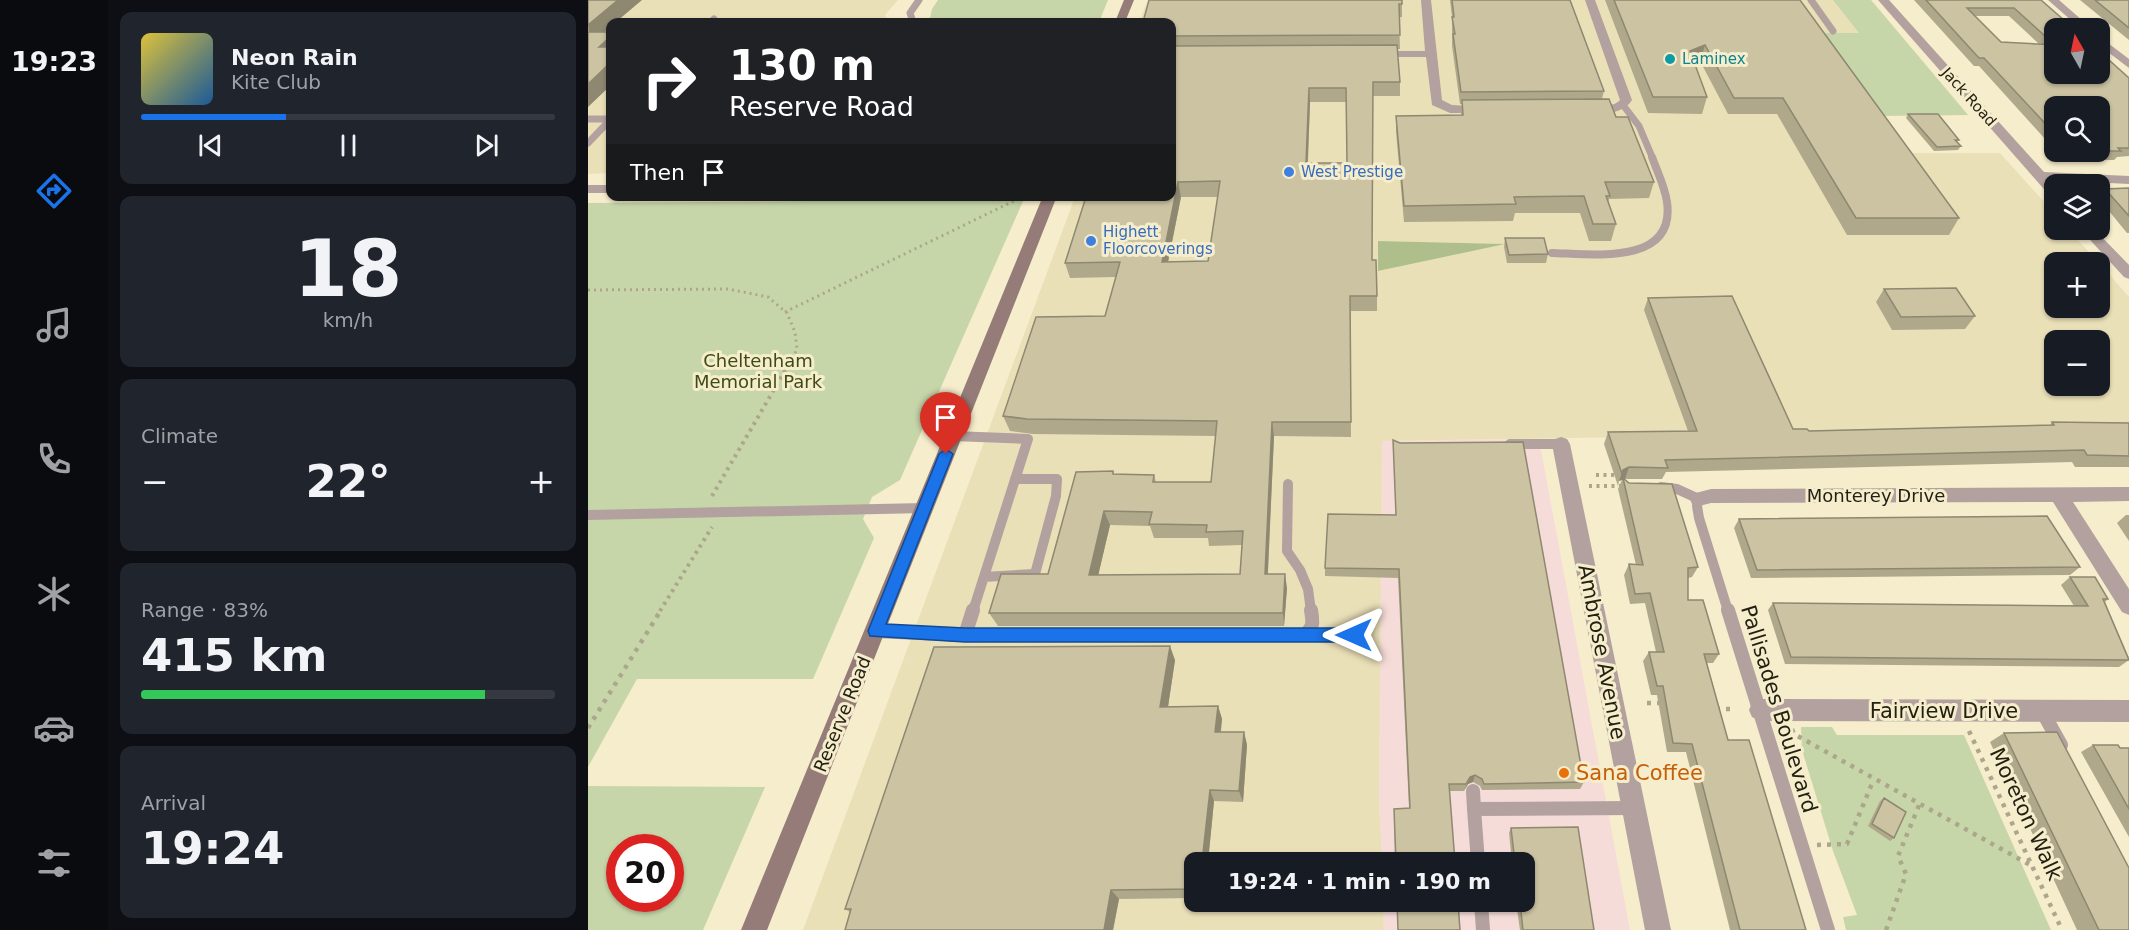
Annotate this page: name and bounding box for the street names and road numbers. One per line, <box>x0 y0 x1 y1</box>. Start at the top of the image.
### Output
street label: Jack Road <box>1937 63 2000 130</box>
street label: Monterey Drive <box>1807 485 1945 506</box>
street label: Ambrose Avenue <box>1573 562 1631 742</box>
street label: Pallisades Boulevard <box>1736 602 1822 816</box>
street label: Reserve Road <box>809 653 875 775</box>
street label: Fairview Drive <box>1870 699 2018 723</box>
street label: Moreton Walk <box>1985 744 2068 885</box>

